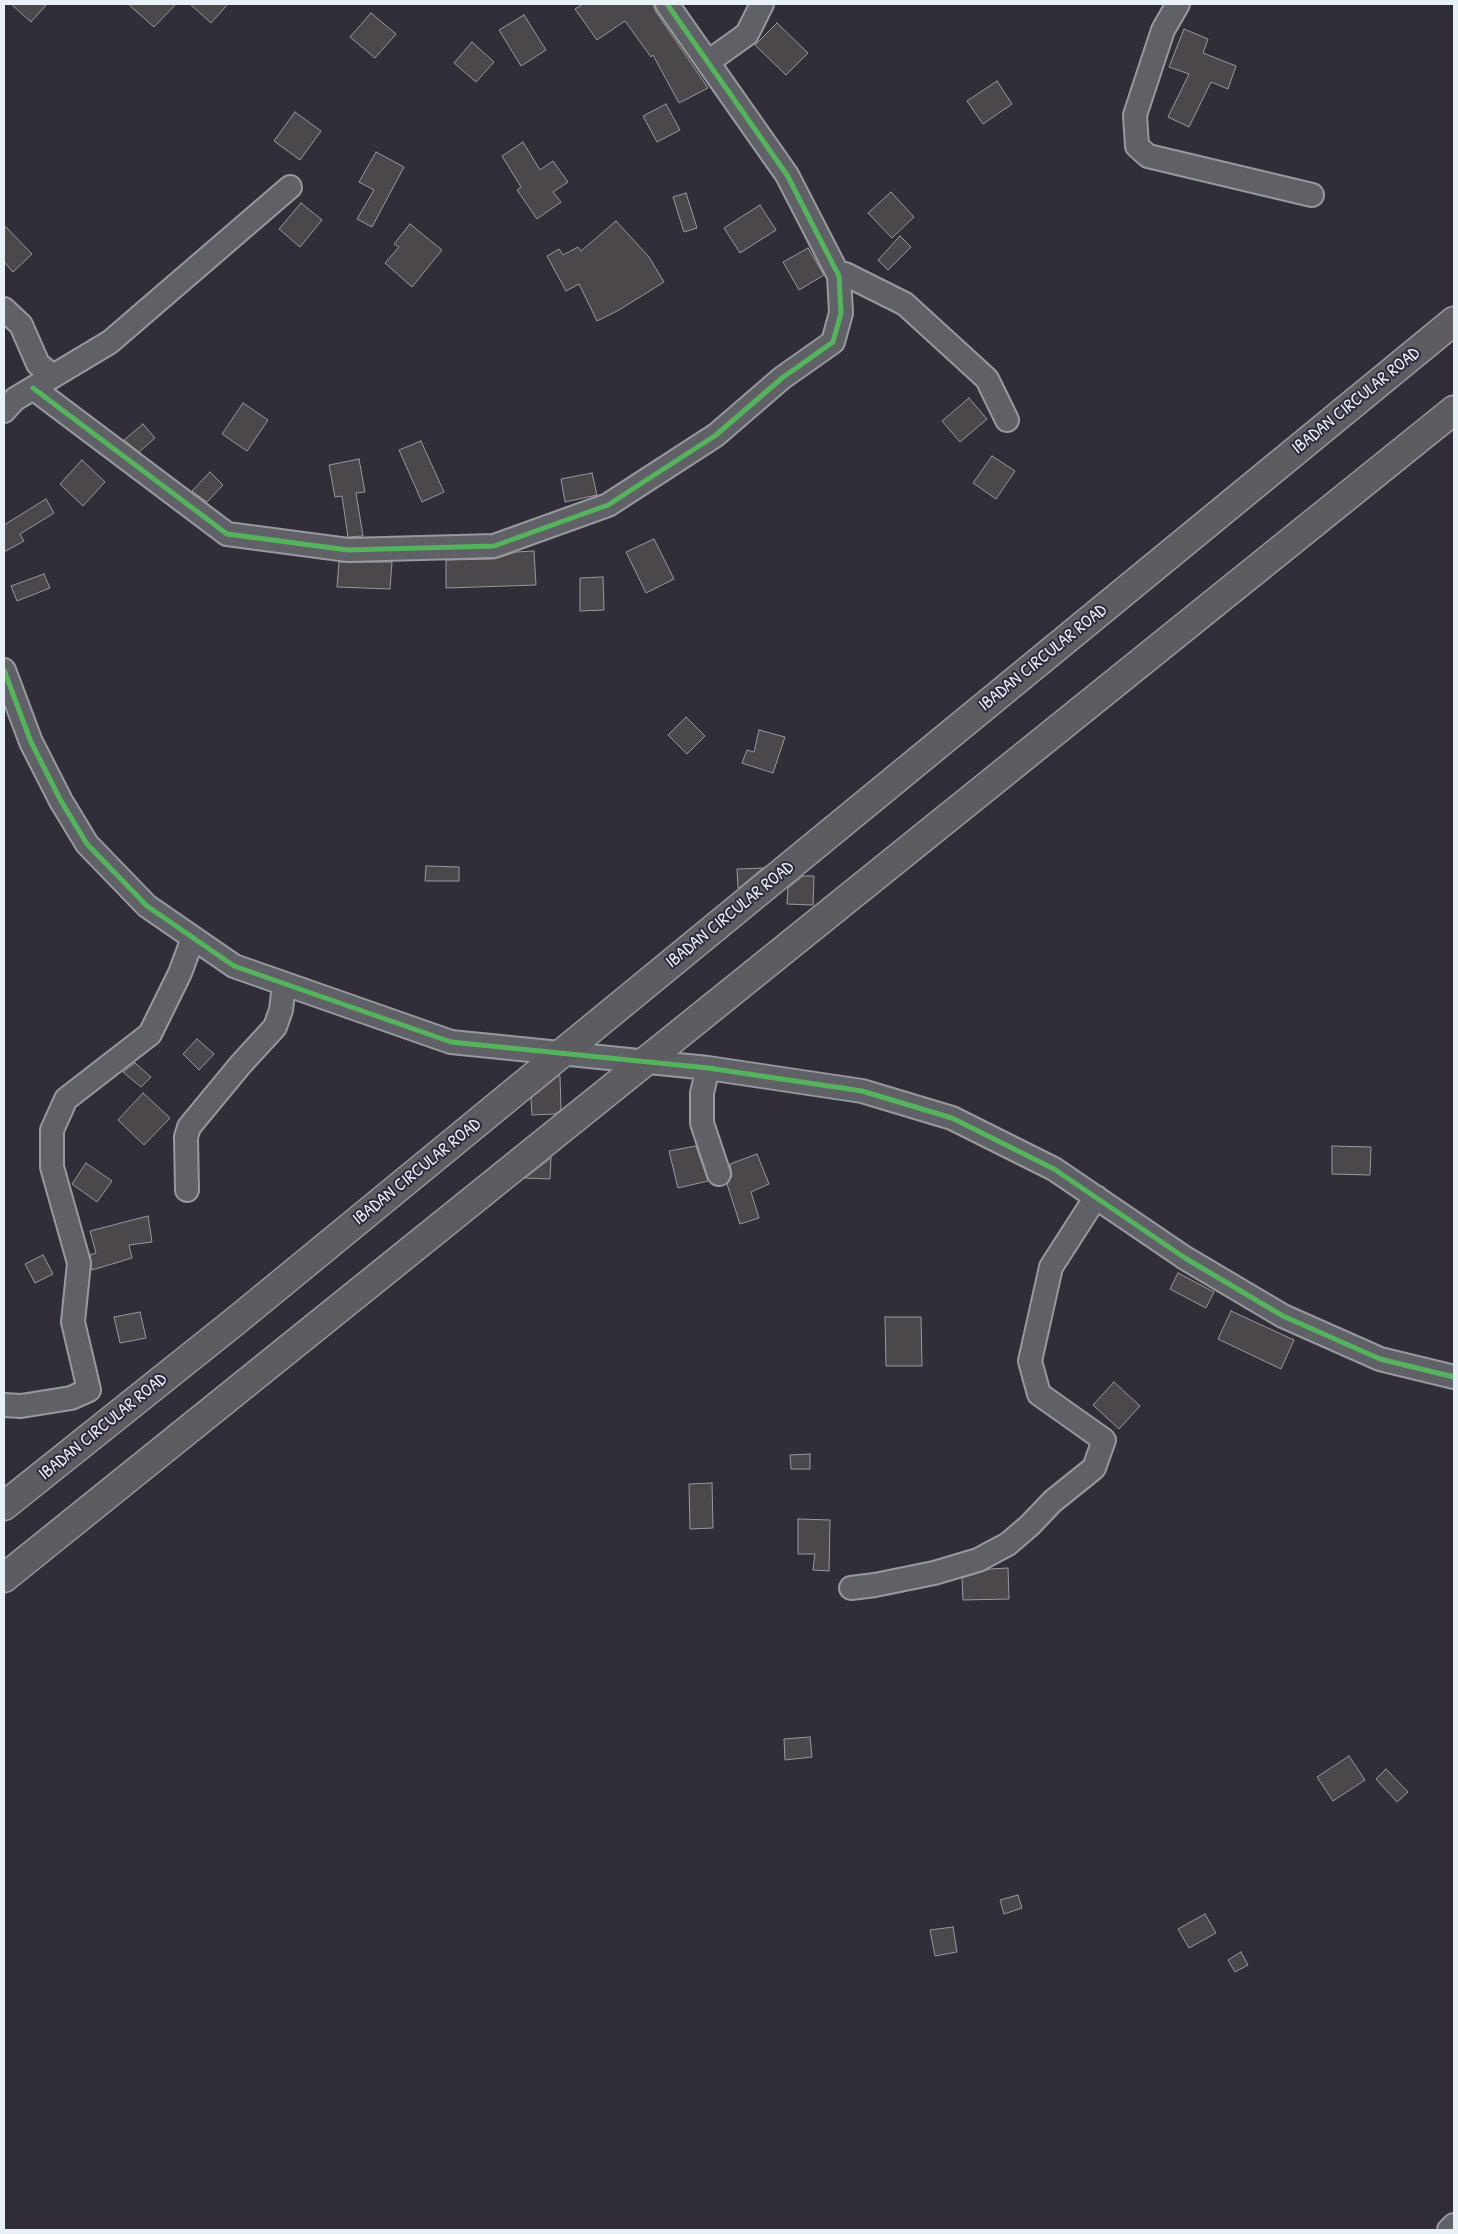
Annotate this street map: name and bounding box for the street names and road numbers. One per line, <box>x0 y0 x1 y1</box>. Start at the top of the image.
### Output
street label: IBADAN CIRCULAR ROAD <box>1288 343 1424 459</box>
street label: IBADAN CIRCULAR ROAD <box>975 600 1111 716</box>
street label: IBADAN CIRCULAR ROAD <box>662 857 798 973</box>
street label: IBADAN CIRCULAR ROAD <box>349 1114 485 1230</box>
street label: IBADAN CIRCULAR ROAD <box>35 1369 171 1485</box>

